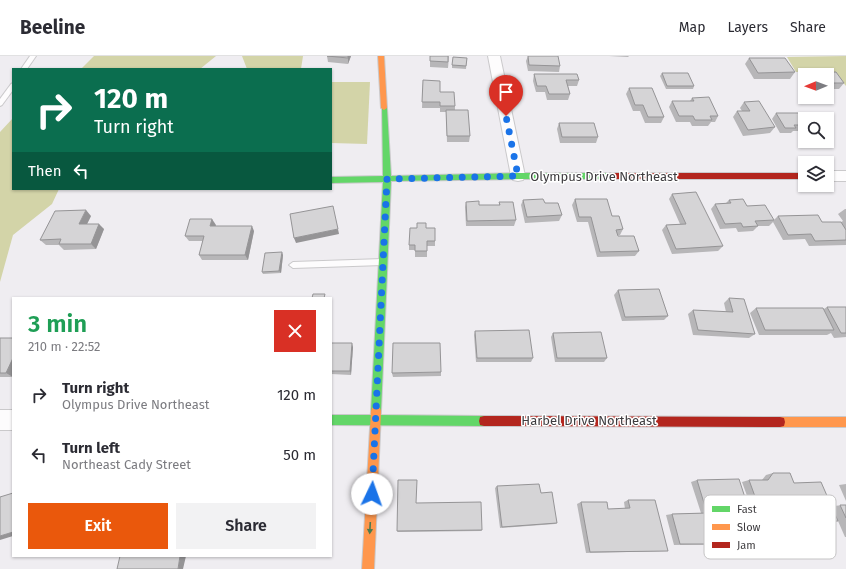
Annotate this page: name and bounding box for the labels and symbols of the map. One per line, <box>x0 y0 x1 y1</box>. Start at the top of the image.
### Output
north arrow <box>798 68 834 104</box>
pin <box>489 75 523 116</box>
street label: Olympus Drive Northeast <box>530 169 678 184</box>
street label: Harbel Drive Northeast <box>521 413 657 428</box>
position arrow <box>351 473 393 515</box>
legend <box>704 495 836 559</box>
text: Fast <box>737 503 757 516</box>
text: Slow <box>737 521 761 534</box>
one-way arrow <box>366 522 373 534</box>
text: Jam <box>737 539 756 552</box>

